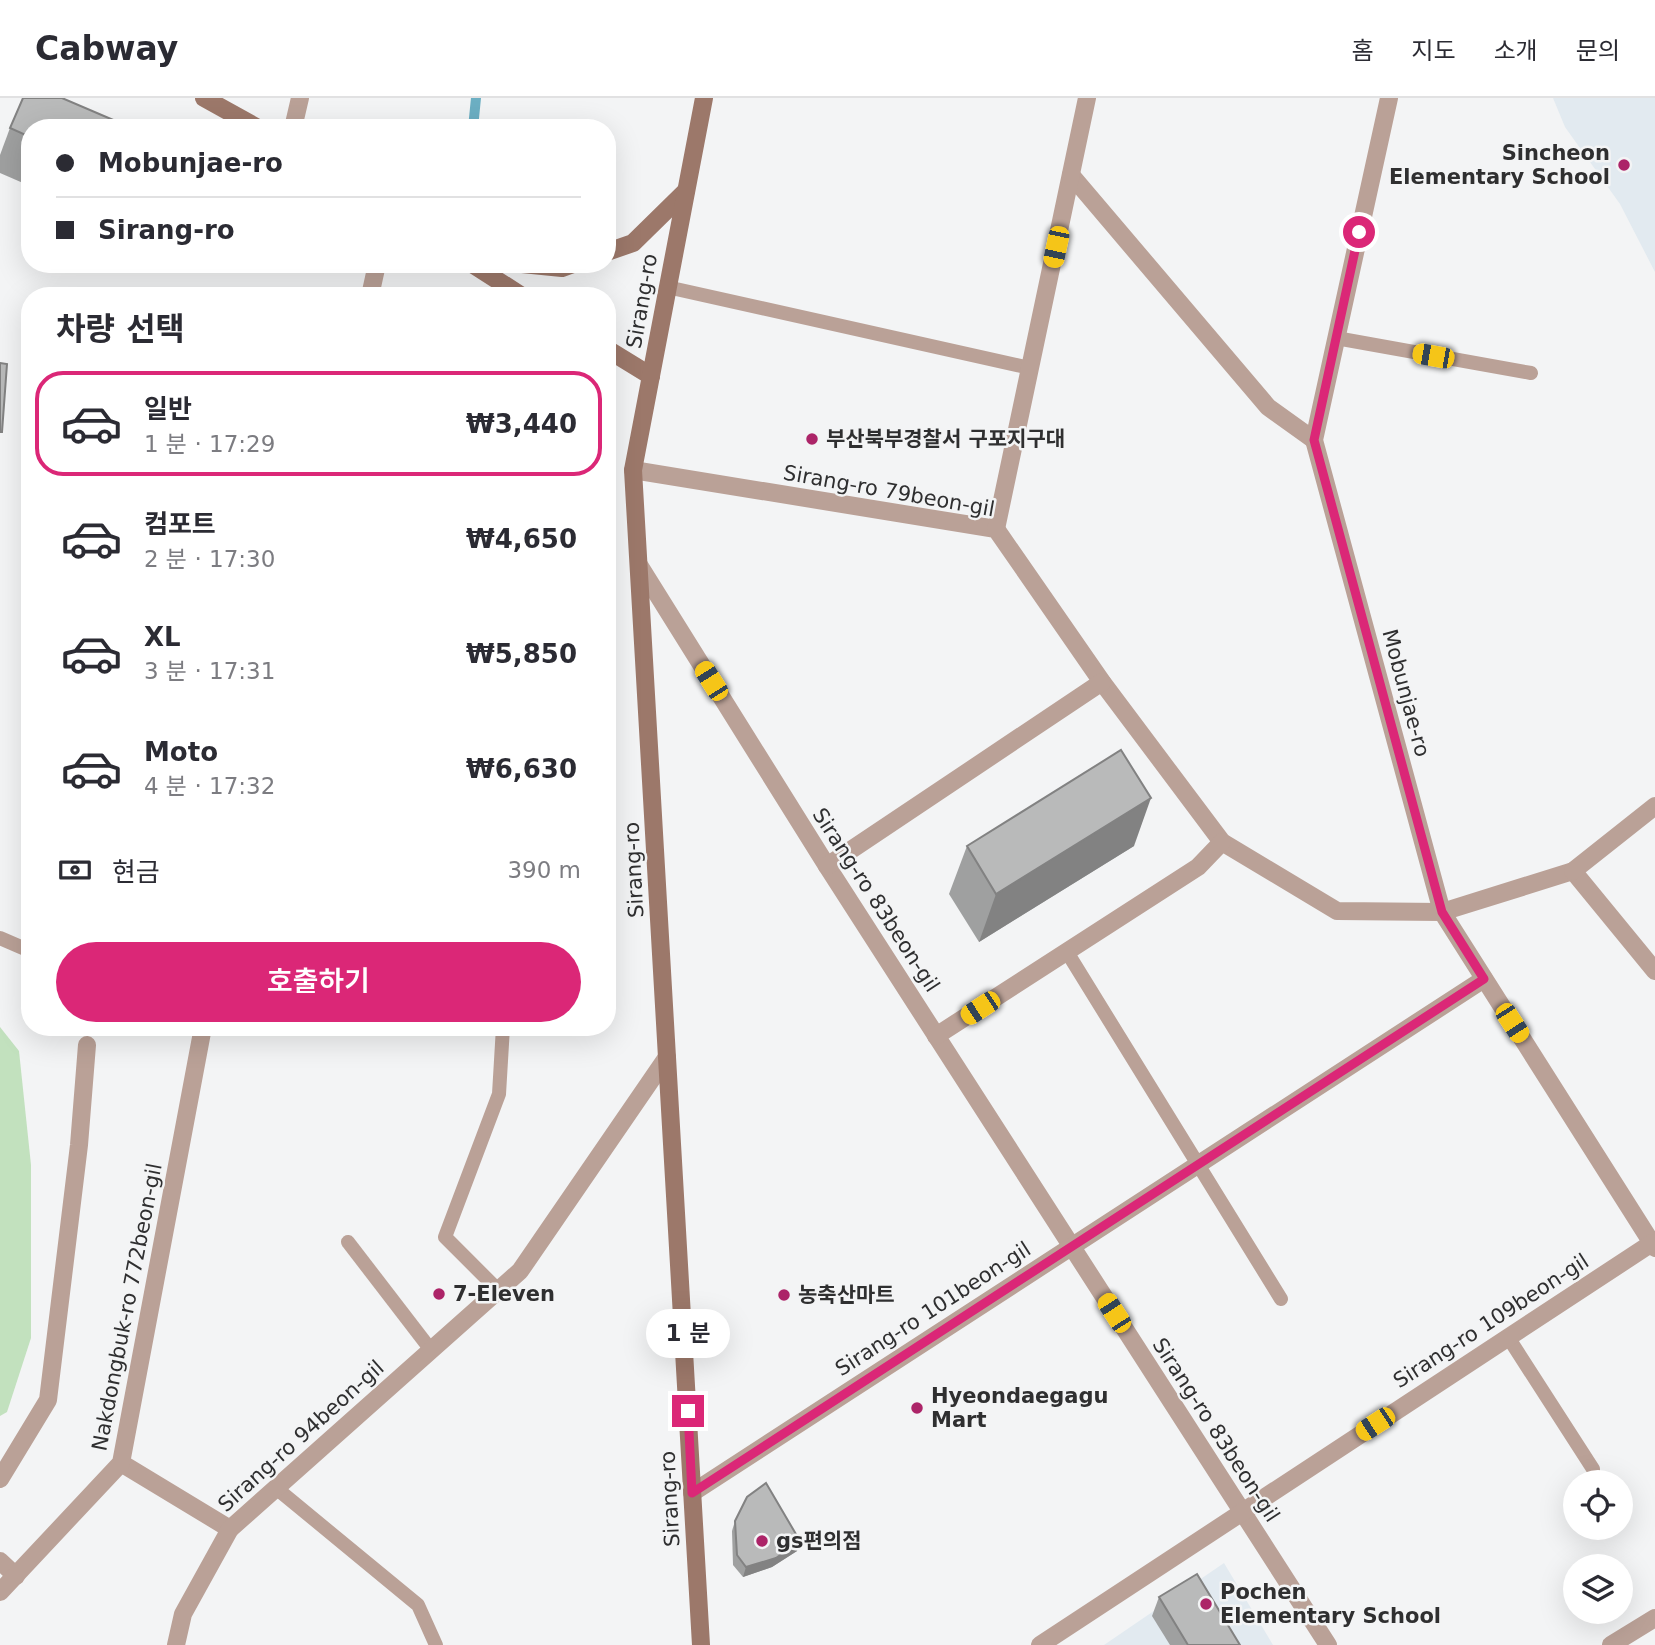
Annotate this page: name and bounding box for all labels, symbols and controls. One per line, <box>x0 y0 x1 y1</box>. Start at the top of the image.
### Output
text: Cabway <box>35 29 178 68</box>
text: 홈 <box>1351 37 1373 65</box>
text: 지도 <box>1411 37 1456 65</box>
text: 소개 <box>1494 37 1538 65</box>
text: 문의 <box>1576 37 1620 65</box>
place label: Sincheon Elementary School <box>1389 141 1610 189</box>
text: Mobunjae-ro <box>98 148 283 178</box>
marker: Sincheon Elementary School <box>1616 157 1632 173</box>
text: Sirang-ro <box>98 215 235 245</box>
route start <box>1343 216 1375 248</box>
car <box>1042 224 1071 270</box>
street label: Sirang-ro <box>622 252 662 350</box>
text: 차량 선택 <box>56 310 185 348</box>
car <box>1411 342 1456 370</box>
icon: car <box>60 392 123 455</box>
text: 일반 <box>144 394 192 424</box>
text: ₩3,440 <box>466 409 577 439</box>
place label: 부산북부경찰서 구포지구대 <box>826 427 1065 451</box>
text: 1 분 · 17:29 <box>144 431 275 457</box>
marker: 부산북부경찰서 구포지구대 <box>804 431 820 447</box>
street label: Sirang-ro 79beon-gil <box>781 461 997 521</box>
icon: car <box>60 507 123 570</box>
text: 컴포트 <box>144 509 216 539</box>
text: ₩4,650 <box>466 524 577 554</box>
text: 2 분 · 17:30 <box>144 546 275 572</box>
icon: car <box>60 622 123 685</box>
text: XL <box>144 622 181 652</box>
street label: Mobunjae-ro <box>1377 627 1435 759</box>
text: ₩5,850 <box>466 639 577 669</box>
text: 3 분 · 17:31 <box>144 658 275 684</box>
car <box>691 658 732 704</box>
icon: car <box>60 737 123 800</box>
text: Moto <box>144 737 218 767</box>
text: ₩6,630 <box>466 754 577 784</box>
text: 4 분 · 17:32 <box>144 773 275 799</box>
street label: Sirang-ro 83beon-gil <box>808 804 944 996</box>
street label: Sirang-ro <box>620 821 648 919</box>
icon: cash <box>56 851 94 889</box>
text: 현금 <box>112 857 160 887</box>
text: 390 m <box>507 857 581 883</box>
button: 호출하기 <box>56 942 581 1022</box>
car <box>957 988 1004 1028</box>
car <box>1492 1000 1533 1046</box>
street label: Nakdongbuk-ro 772beon-gil <box>87 1161 167 1453</box>
street label: Sirang-ro 101beon-gil <box>831 1237 1035 1381</box>
street label: Sirang-ro 109beon-gil <box>1389 1249 1593 1393</box>
place label: 7-Eleven <box>453 1282 555 1306</box>
place label: 농축산마트 <box>798 1283 895 1307</box>
marker: 7-Eleven <box>431 1286 447 1302</box>
marker: 농축산마트 <box>776 1287 792 1303</box>
car <box>1094 1290 1135 1336</box>
callout: 1 분 <box>646 1310 730 1358</box>
text: 1 분 <box>665 1320 711 1346</box>
street label: Sirang-ro 83beon-gil <box>1148 1334 1284 1526</box>
street label: Sirang-ro 94beon-gil <box>213 1355 389 1517</box>
place label: Hyeondaegagu Mart <box>931 1384 1109 1432</box>
route end <box>672 1395 704 1427</box>
marker: Hyeondaegagu Mart <box>909 1400 925 1416</box>
car <box>1352 1404 1399 1444</box>
street label: Sirang-ro <box>656 1450 684 1548</box>
map controls <box>1563 1470 1633 1624</box>
button: locate <box>1563 1470 1633 1540</box>
place label: gs편의점 <box>776 1529 862 1553</box>
marker: gs편의점 <box>754 1533 770 1549</box>
button: layers <box>1563 1554 1633 1624</box>
place label: Pochen Elementary School <box>1220 1580 1441 1628</box>
marker: Pochen Elementary School <box>1198 1596 1214 1612</box>

